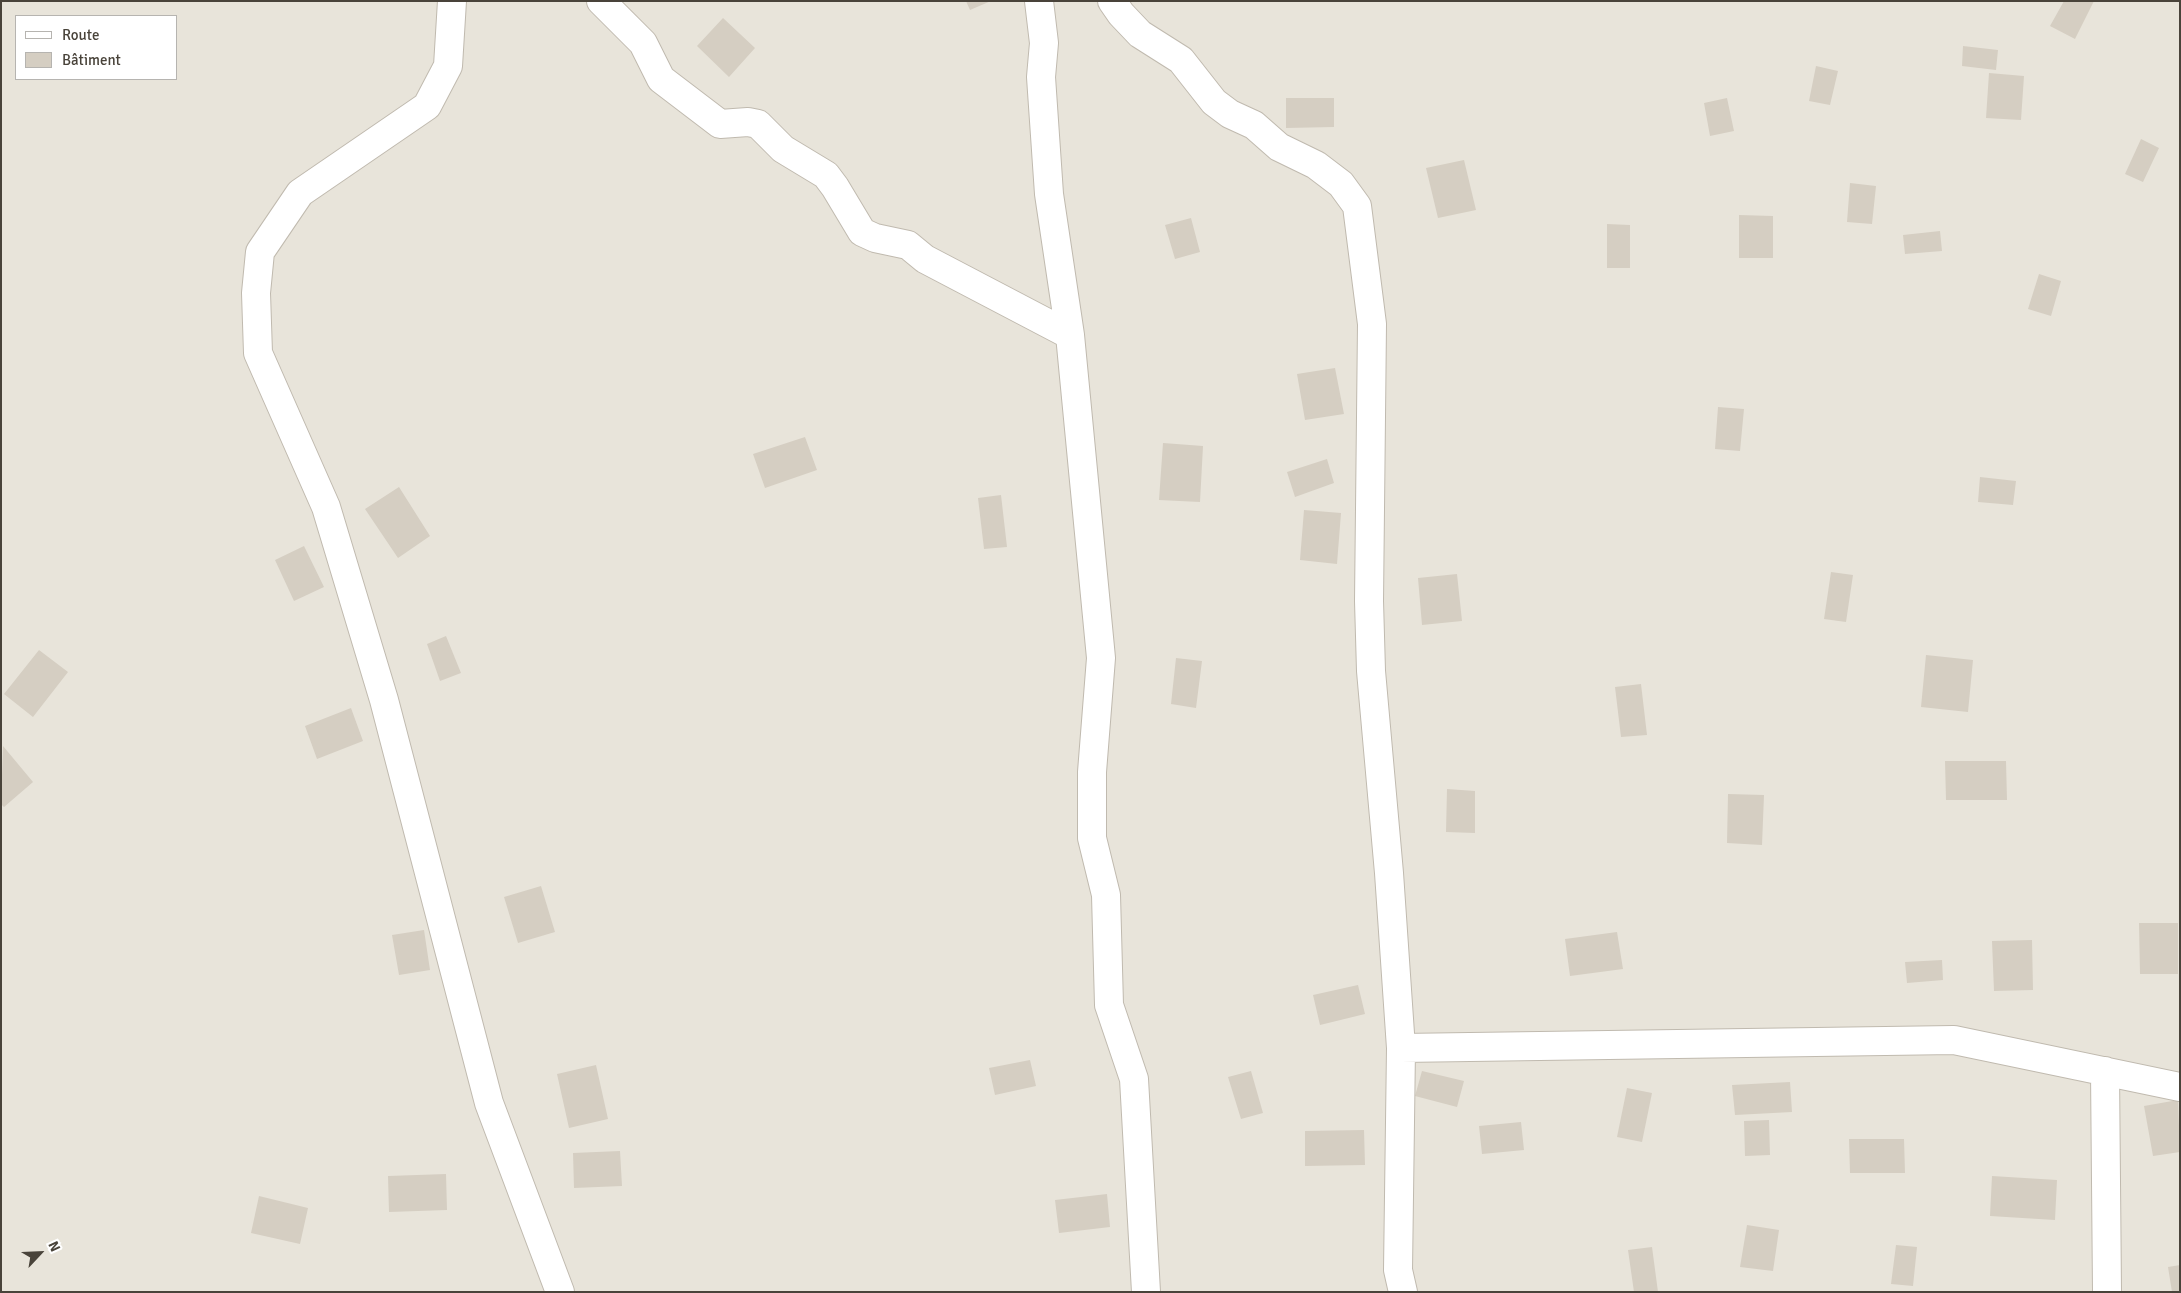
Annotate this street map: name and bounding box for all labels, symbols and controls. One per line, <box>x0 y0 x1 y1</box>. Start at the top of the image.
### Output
legend <box>15 15 178 80</box>
text: Route <box>62 26 99 44</box>
text: Bâtiment <box>62 51 121 69</box>
north arrow <box>15 1228 65 1278</box>
text: N <box>44 1238 64 1254</box>

